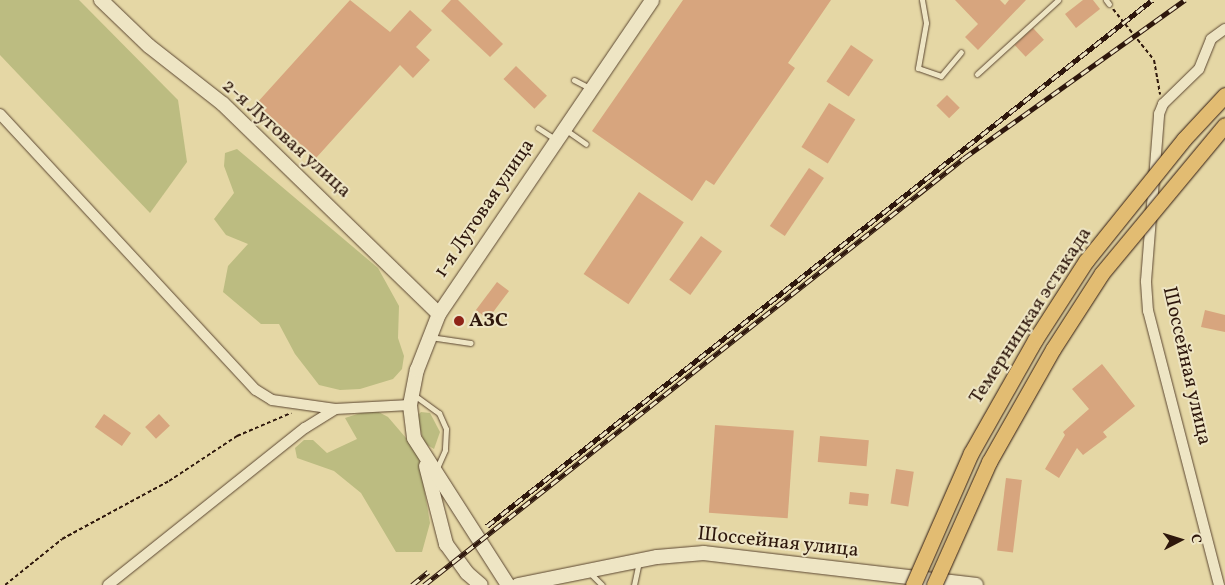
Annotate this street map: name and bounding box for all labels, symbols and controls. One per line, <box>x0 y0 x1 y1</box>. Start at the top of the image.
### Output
street label: 2-я Луговая улица <box>216 74 356 204</box>
street label: 1-я Луговая улица <box>429 135 541 283</box>
street label: Темерницкая эстакада <box>965 223 1097 409</box>
street label: Шоссейная улица <box>1156 284 1216 448</box>
place label: АЗС <box>469 309 508 333</box>
marker: АЗС <box>453 315 465 327</box>
north arrow <box>1155 515 1205 565</box>
street label: Шоссейная улица <box>696 523 860 563</box>
text: С <box>1186 533 1205 544</box>

